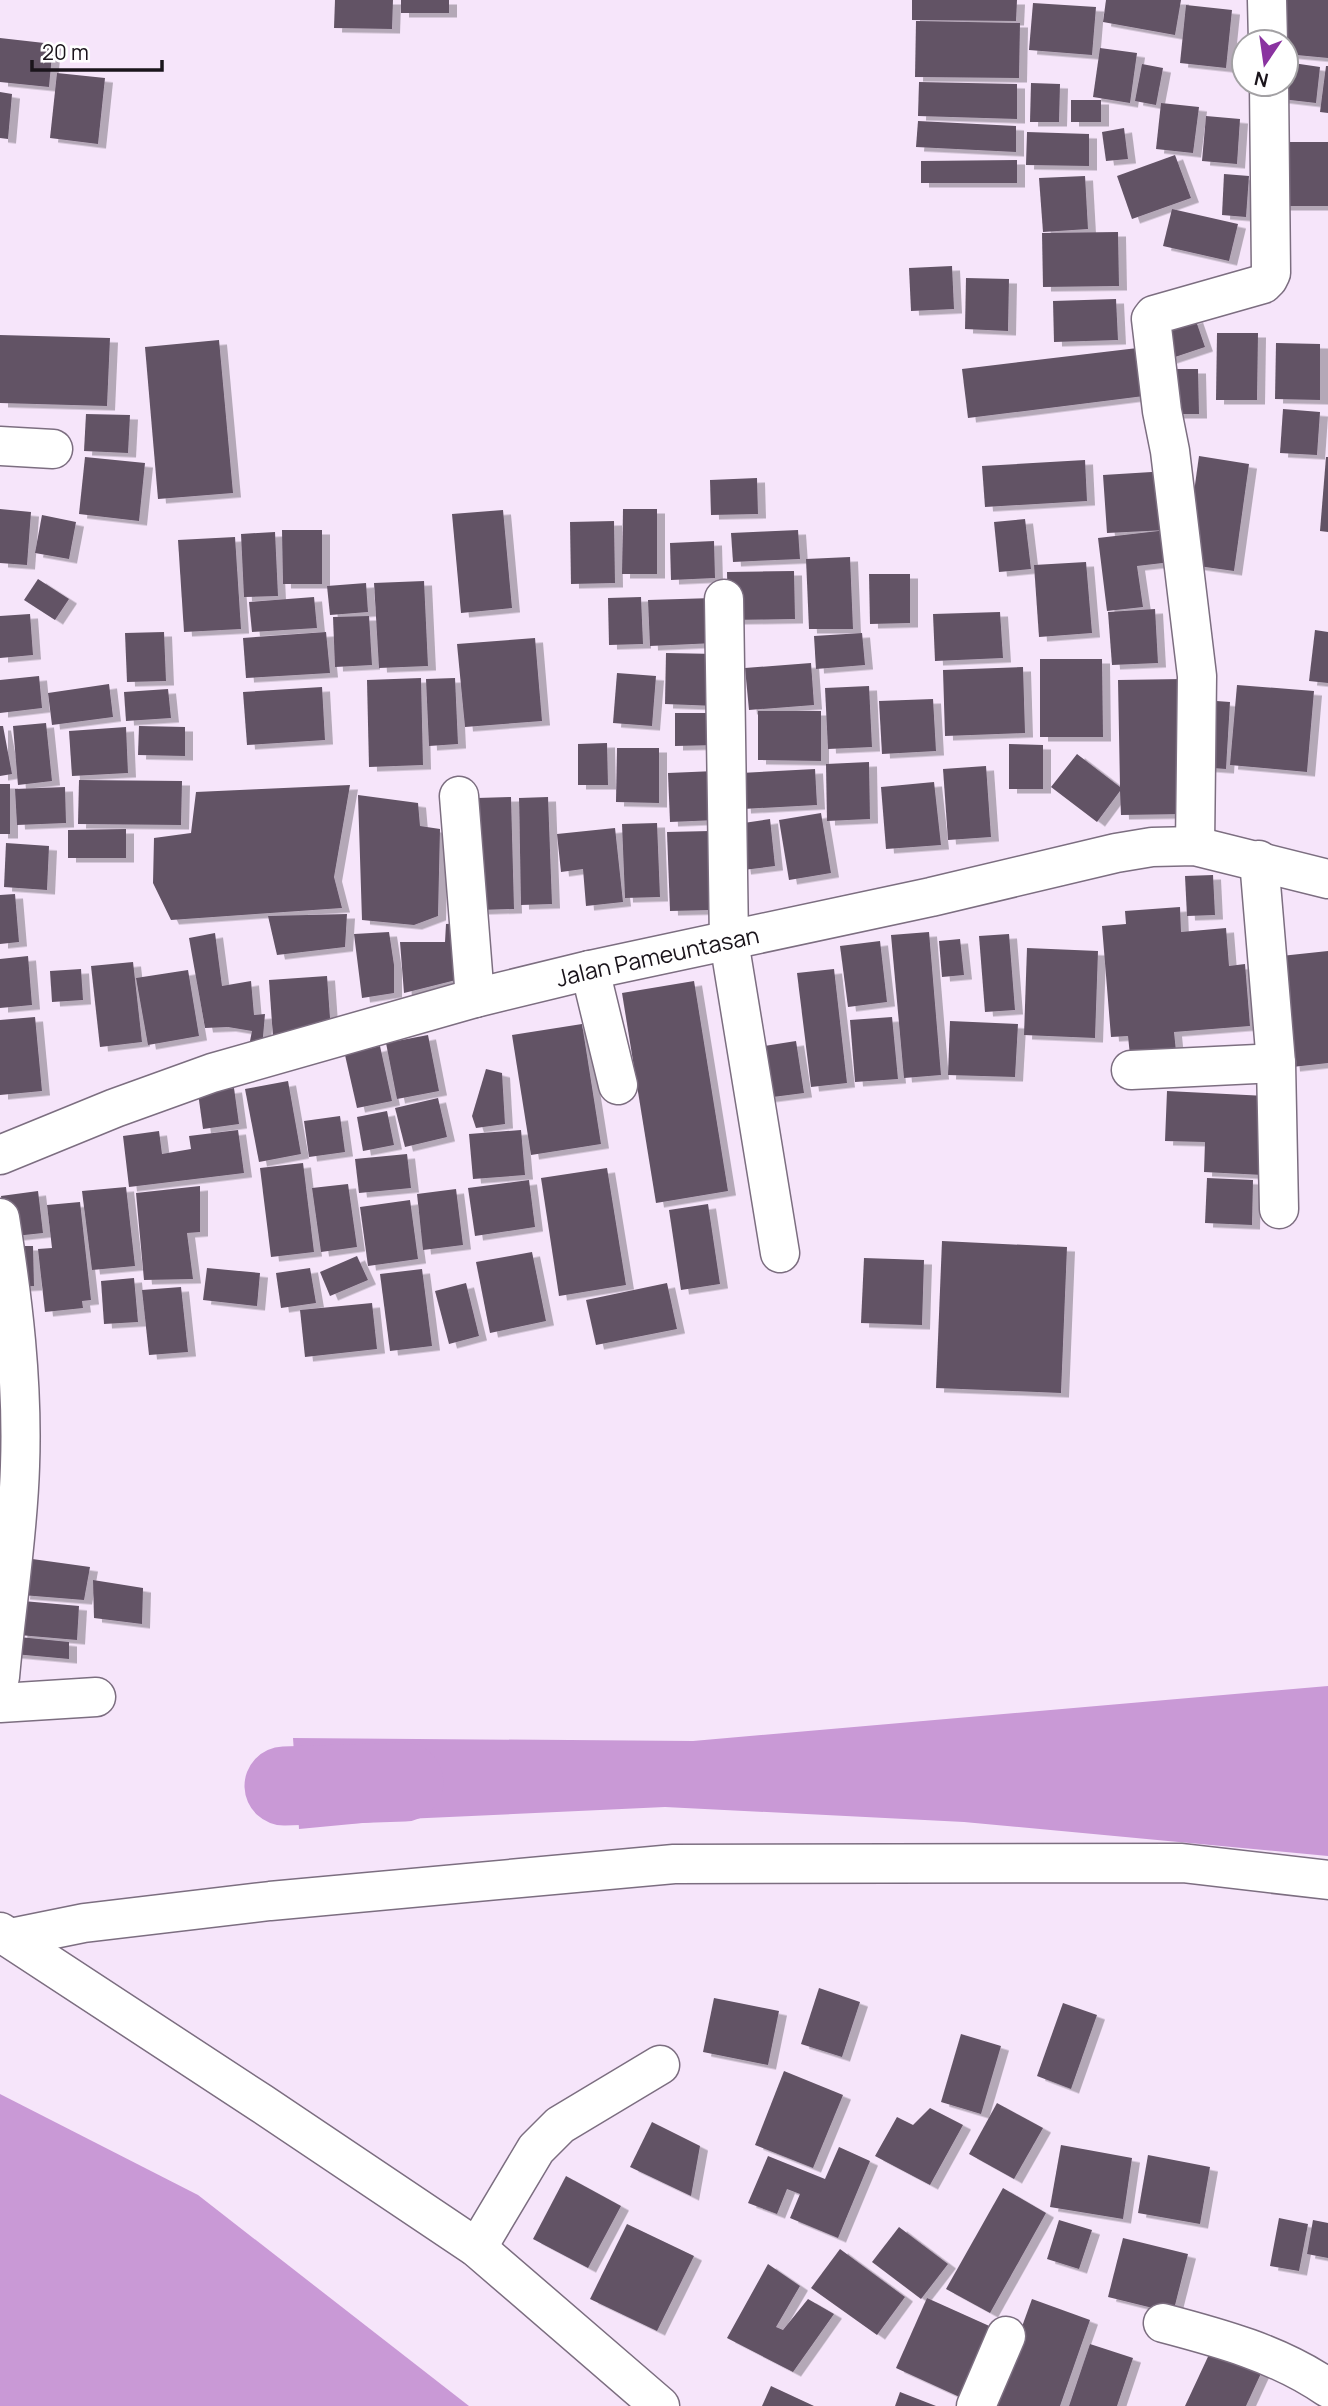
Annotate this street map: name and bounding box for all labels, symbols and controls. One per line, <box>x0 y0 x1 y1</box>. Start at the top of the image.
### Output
scale bar <box>32 28 161 72</box>
north arrow <box>1230 28 1300 98</box>
text: 20 m <box>42 38 89 66</box>
text: N <box>1252 65 1271 94</box>
street label: Jalan Pameuntasan <box>553 918 762 994</box>

